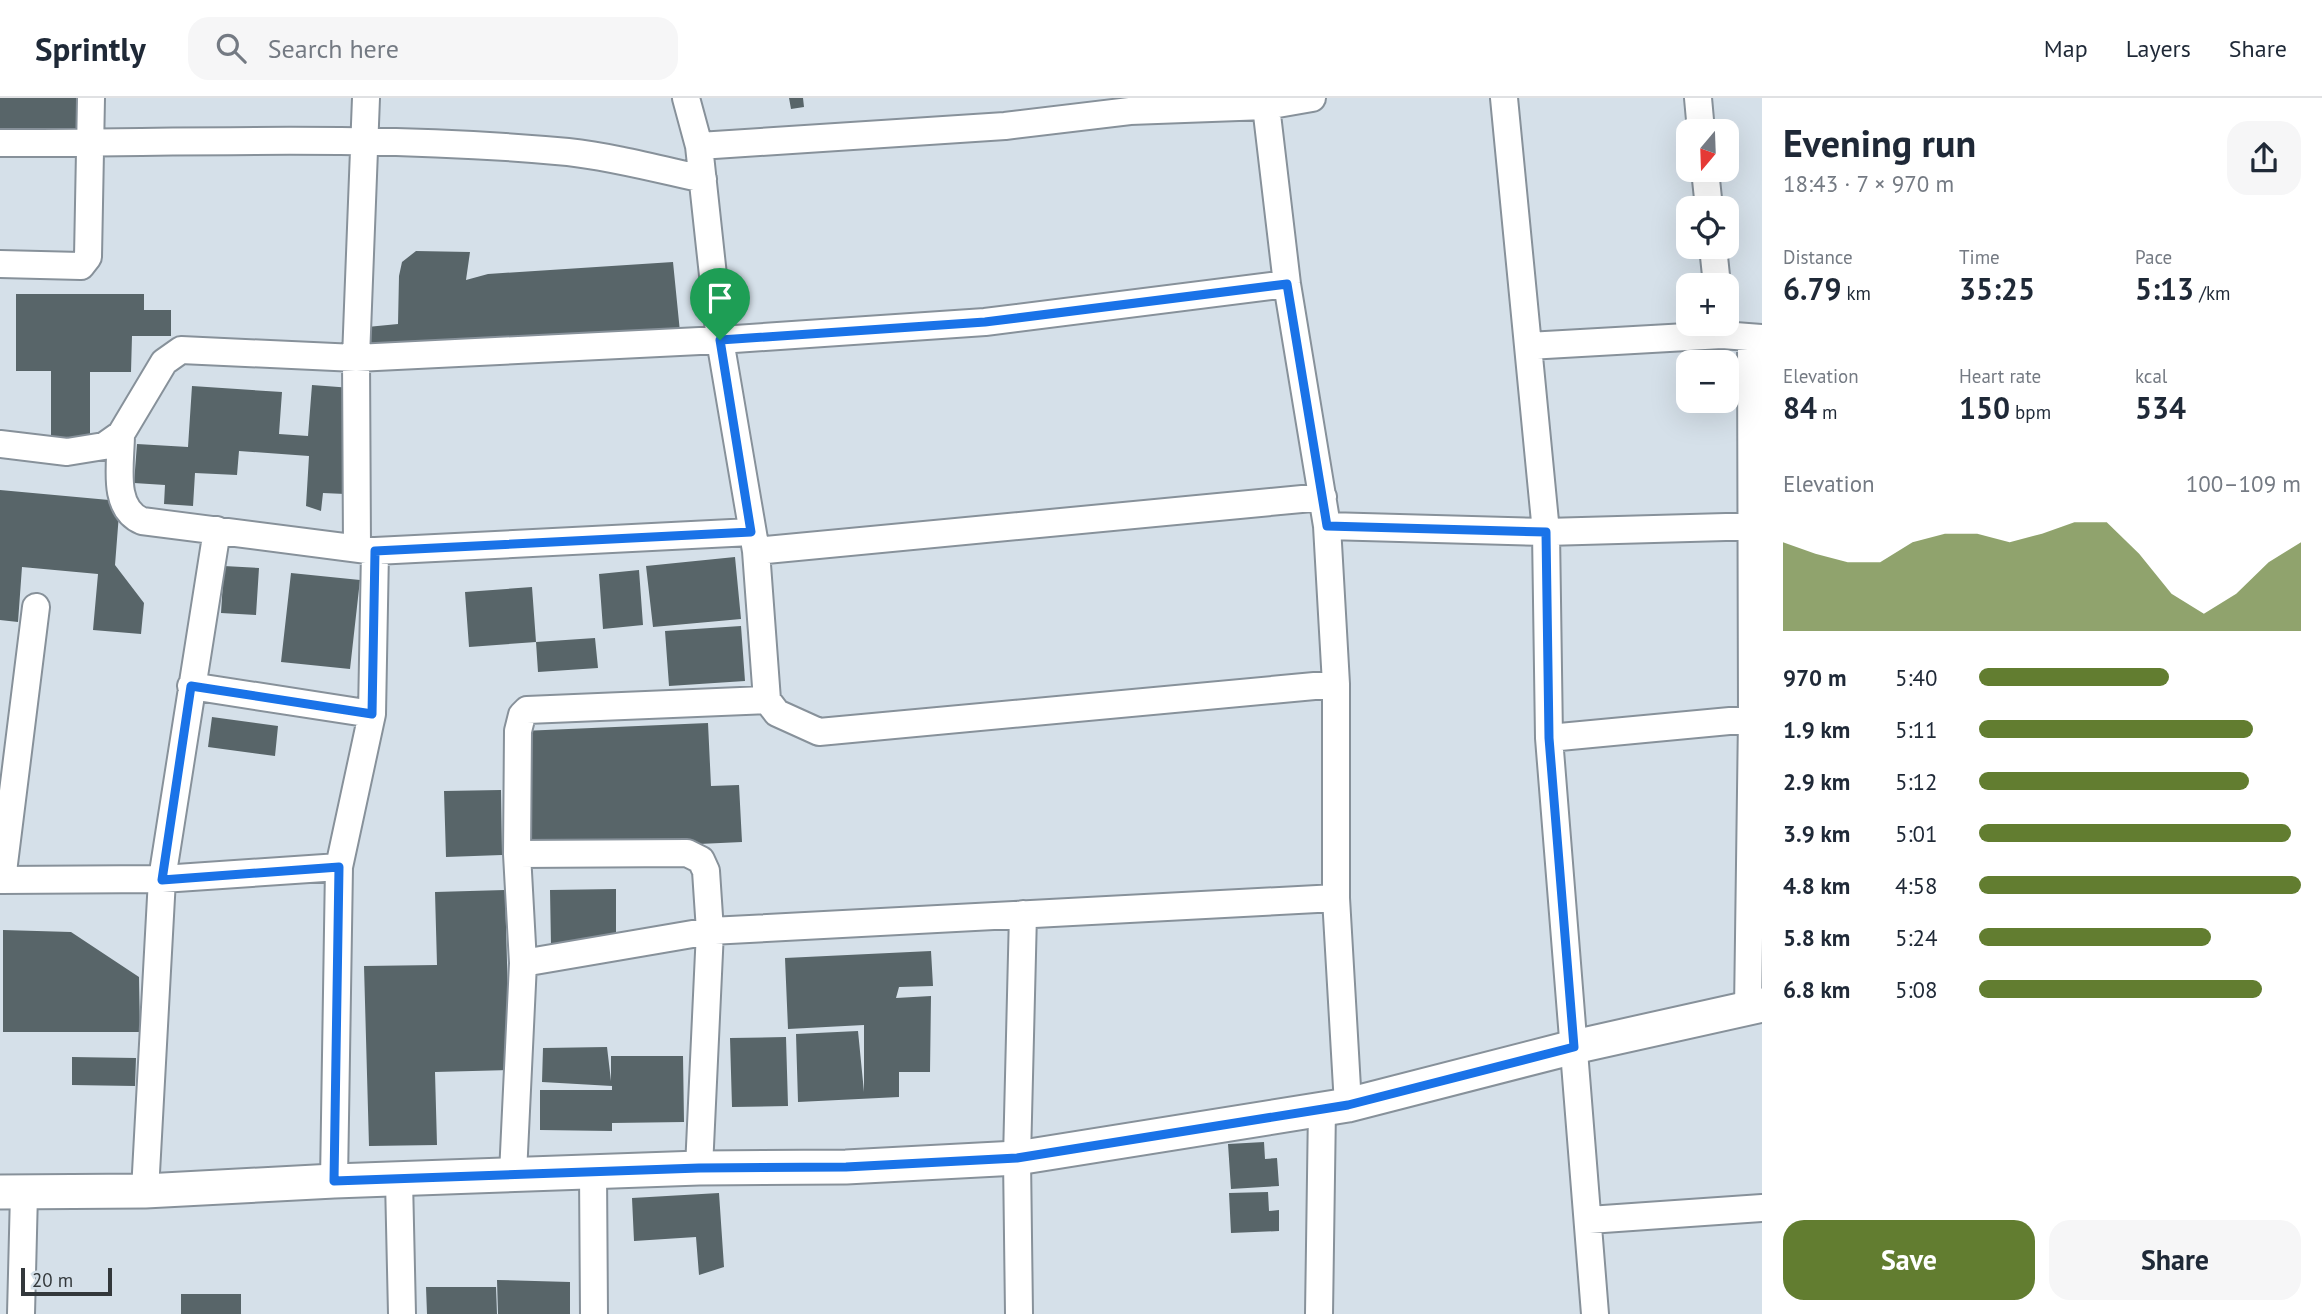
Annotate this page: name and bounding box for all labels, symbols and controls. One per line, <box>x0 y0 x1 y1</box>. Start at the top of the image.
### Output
search box <box>188 17 678 80</box>
text: Sprintly <box>35 27 146 70</box>
icon: search <box>212 29 250 67</box>
text: Search here <box>268 32 399 65</box>
text: Map <box>2044 33 2088 64</box>
text: Layers <box>2126 33 2191 64</box>
text: Share <box>2229 33 2287 64</box>
text: Evening run <box>1783 118 1976 167</box>
north arrow <box>1676 119 1740 182</box>
map controls <box>1676 119 1739 413</box>
button: share <box>2227 121 2301 195</box>
text: 18:43 · 7 × 970 m <box>1783 169 1954 198</box>
button: locate <box>1676 196 1739 259</box>
text: Distance <box>1783 245 1853 269</box>
text: Time <box>1959 245 2000 269</box>
text: Pace <box>2135 245 2172 269</box>
pin <box>690 268 750 340</box>
text: 6.79 <box>1783 269 1841 308</box>
text: 35:25 <box>1959 269 2035 308</box>
text: 5:13 <box>2135 269 2194 308</box>
button: + <box>1676 273 1739 336</box>
icon: arrive <box>701 279 739 317</box>
text: km <box>1841 281 1871 305</box>
text: /km <box>2194 281 2230 305</box>
button: − <box>1676 350 1739 413</box>
text: Elevation <box>1783 364 1859 388</box>
text: Heart rate <box>1959 364 2041 388</box>
text: kcal <box>2135 364 2167 388</box>
text: 84 <box>1783 388 1817 427</box>
text: 150 <box>1959 388 2010 427</box>
text: 534 <box>2135 388 2186 427</box>
text: m <box>1817 400 1838 424</box>
text: bpm <box>2010 400 2051 424</box>
text: Elevation <box>1783 469 1875 498</box>
text: 100–109 m <box>2186 469 2301 498</box>
text: 970 m <box>1783 663 1846 692</box>
text: 5:40 <box>1895 663 1938 692</box>
text: 1.9 km <box>1783 715 1850 744</box>
text: 5:11 <box>1895 715 1938 744</box>
text: 2.9 km <box>1783 767 1850 796</box>
text: 5:12 <box>1895 767 1938 796</box>
text: 3.9 km <box>1783 819 1850 848</box>
text: 5:01 <box>1895 819 1938 848</box>
text: 4.8 km <box>1783 871 1850 900</box>
text: 4:58 <box>1895 871 1938 900</box>
text: 5.8 km <box>1783 923 1850 952</box>
text: 5:24 <box>1895 923 1938 952</box>
text: 6.8 km <box>1783 975 1850 1004</box>
text: 5:08 <box>1895 975 1938 1004</box>
button: Save <box>1783 1220 2035 1300</box>
button: Share <box>2049 1220 2301 1300</box>
scale bar <box>21 1265 112 1297</box>
text: 20 m <box>32 1268 73 1292</box>

